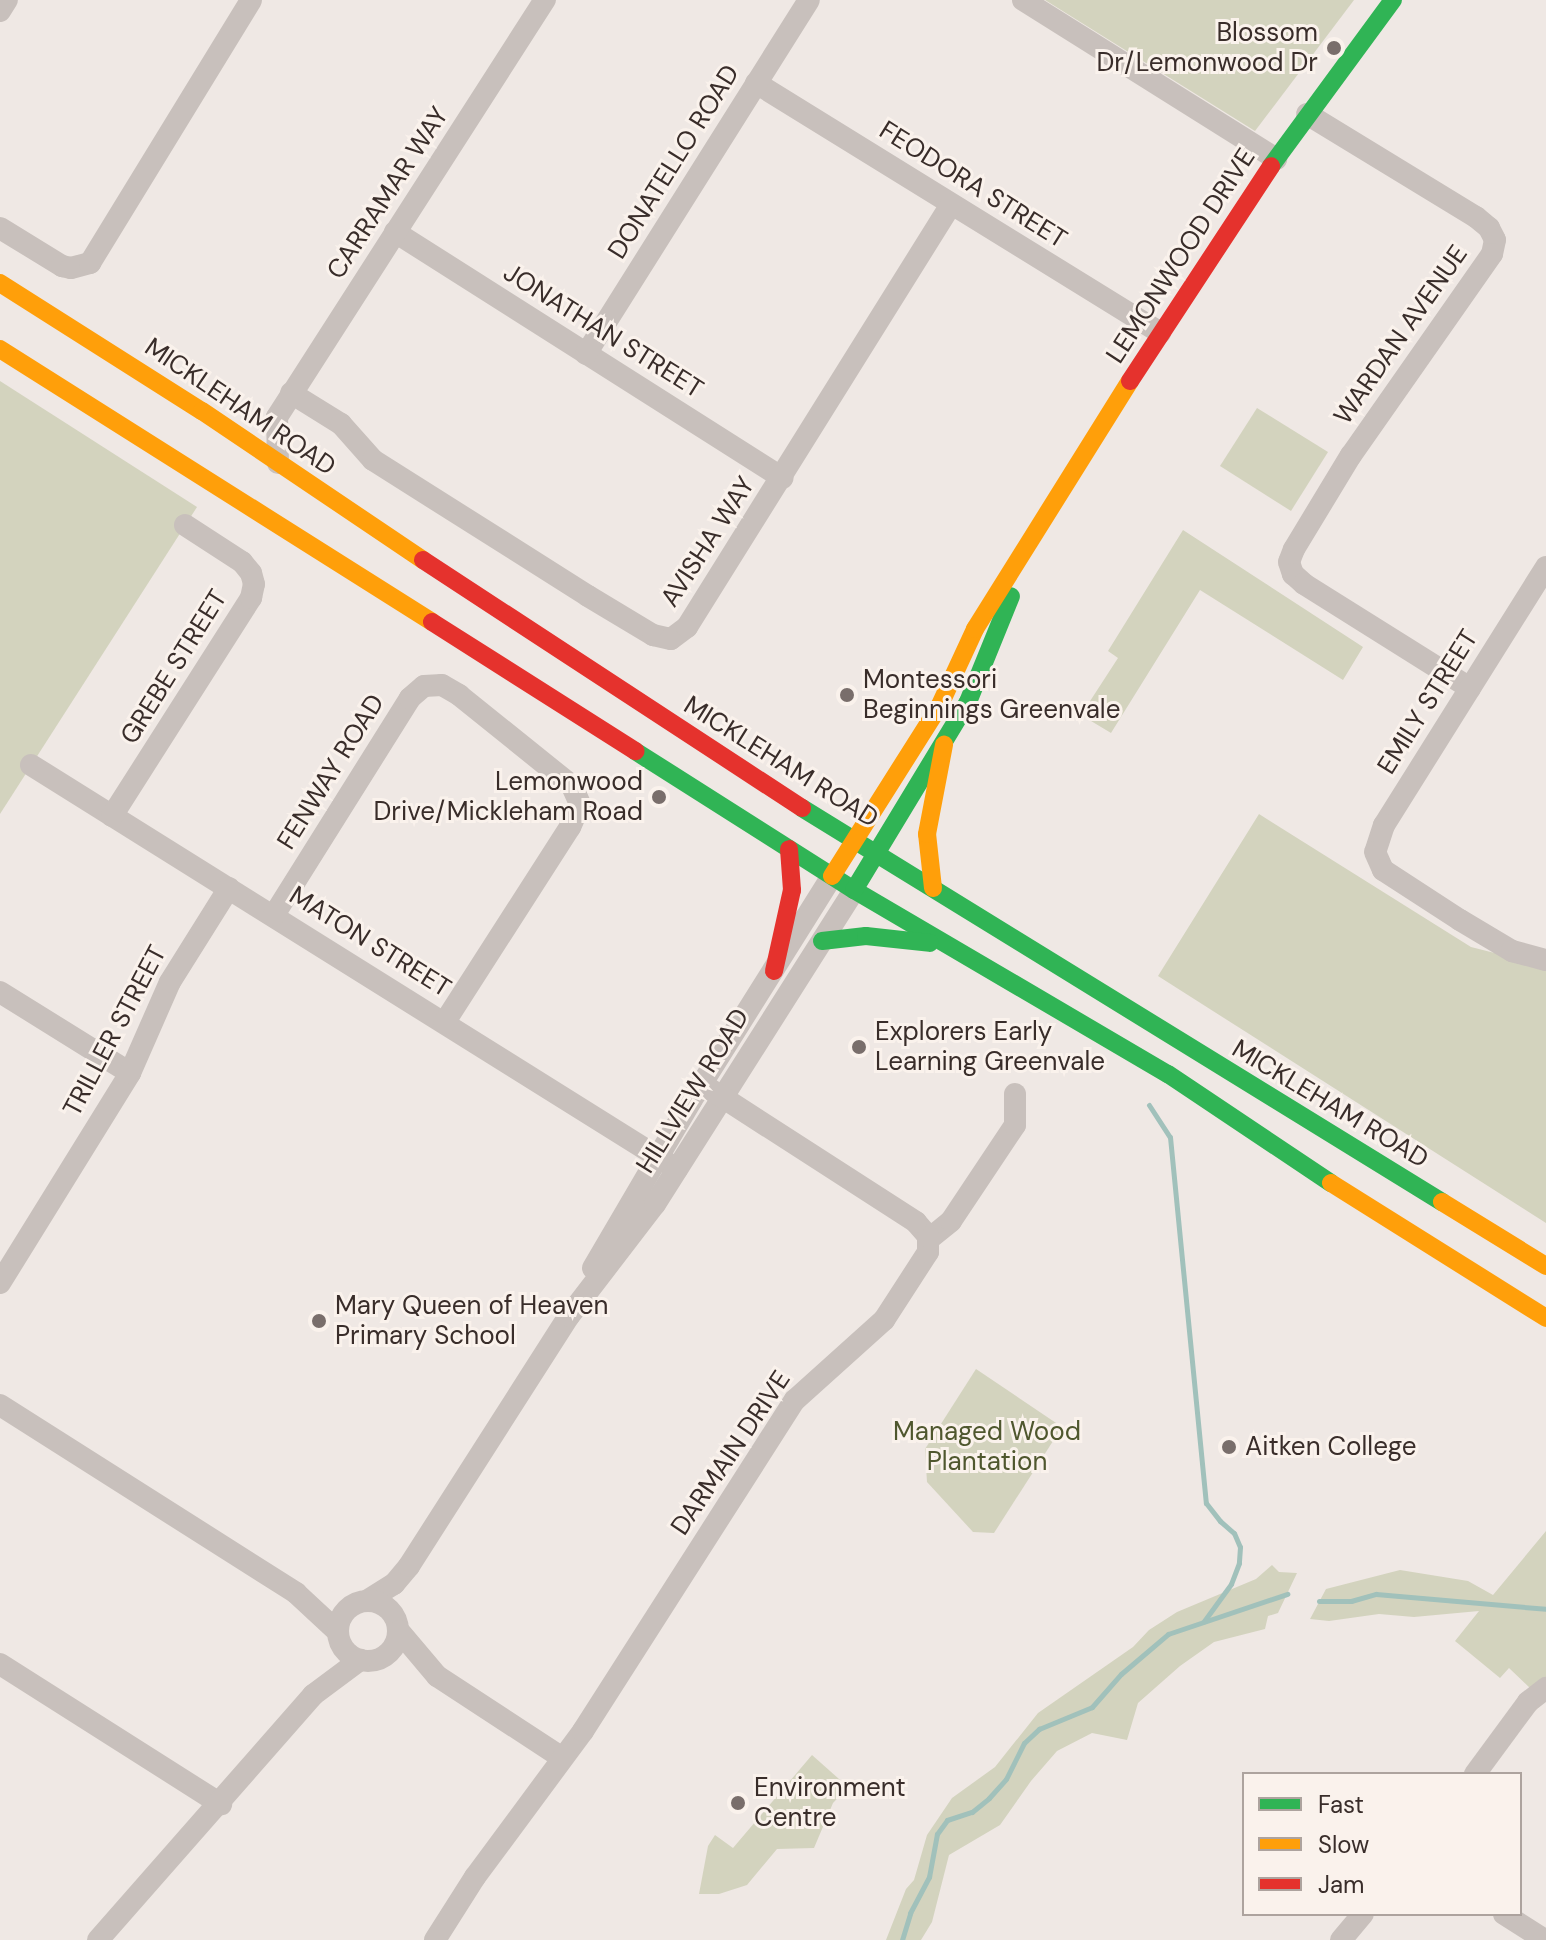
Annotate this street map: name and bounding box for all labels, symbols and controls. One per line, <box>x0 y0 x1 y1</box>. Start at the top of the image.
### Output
place label: Blossom Dr/Lemonwood Dr <box>1096 17 1318 78</box>
marker: Blossom Dr/Lemonwood Dr <box>1325 39 1343 57</box>
street label: DONATELLO ROAD <box>602 59 746 265</box>
street label: CARRAMAR WAY <box>321 101 455 285</box>
street label: FEODORA STREET <box>874 115 1072 255</box>
street label: LEMONWOOD DRIVE <box>1100 143 1262 369</box>
street label: WARDAN AVENUE <box>1328 240 1474 430</box>
street label: JONATHAN STREET <box>497 257 709 405</box>
street label: MICKLEHAM ROAD <box>139 332 341 482</box>
street label: AVISHA WAY <box>654 471 762 613</box>
street label: GREBE STREET <box>114 584 234 750</box>
street label: EMILY STREET <box>1371 624 1485 780</box>
place label: Montessori Beginnings Greenvale <box>863 664 1120 726</box>
marker: Montessori Beginnings Greenvale <box>838 686 856 704</box>
street label: FENWAY ROAD <box>271 689 391 855</box>
street label: MICKLEHAM ROAD <box>678 690 884 834</box>
place label: Lemonwood Drive/Mickleham Road <box>373 766 643 828</box>
marker: Lemonwood Drive/Mickleham Road <box>650 788 668 806</box>
street label: MATON STREET <box>284 880 456 1004</box>
street label: TRILLER STREET <box>57 940 173 1122</box>
street label: HILLVIEW ROAD <box>630 1003 756 1179</box>
place label: Explorers Early Learning Greenvale <box>875 1016 1105 1078</box>
street label: MICKLEHAM ROAD <box>1226 1033 1434 1175</box>
marker: Explorers Early Learning Greenvale <box>850 1038 868 1056</box>
place label: Mary Queen of Heaven Primary School <box>335 1290 608 1352</box>
marker: Mary Queen of Heaven Primary School <box>310 1312 328 1330</box>
street label: DARMAIN DRIVE <box>665 1365 797 1541</box>
park label: Managed Wood Plantation <box>893 1416 1081 1478</box>
place label: Aitken College <box>1245 1431 1417 1463</box>
marker: Aitken College <box>1220 1438 1238 1456</box>
place label: Environment Centre <box>754 1772 906 1834</box>
legend <box>1242 1772 1522 1916</box>
text: Fast <box>1318 1789 1364 1820</box>
marker: Environment Centre <box>729 1794 747 1812</box>
text: Slow <box>1318 1829 1369 1860</box>
text: Jam <box>1318 1869 1364 1900</box>

